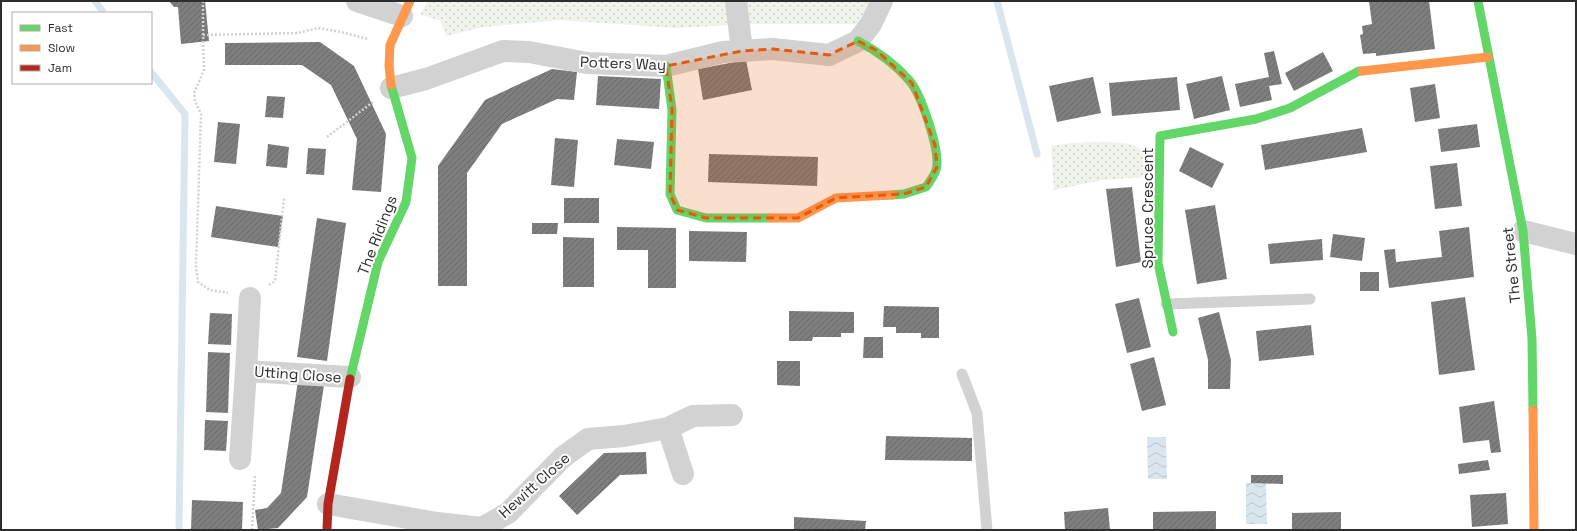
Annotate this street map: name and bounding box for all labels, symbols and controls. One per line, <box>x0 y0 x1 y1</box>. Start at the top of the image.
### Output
legend <box>12 12 152 84</box>
text: Fast <box>48 20 73 36</box>
text: Slow <box>48 40 75 56</box>
street label: Potters Way <box>579 52 667 74</box>
text: Jam <box>48 60 72 76</box>
street label: Spruce Crescent <box>1138 147 1157 268</box>
street label: The Ridings <box>353 192 401 278</box>
street label: The Street <box>1498 226 1524 304</box>
street label: Utting Close <box>254 361 342 387</box>
street label: Hewitt Close <box>494 448 574 522</box>

